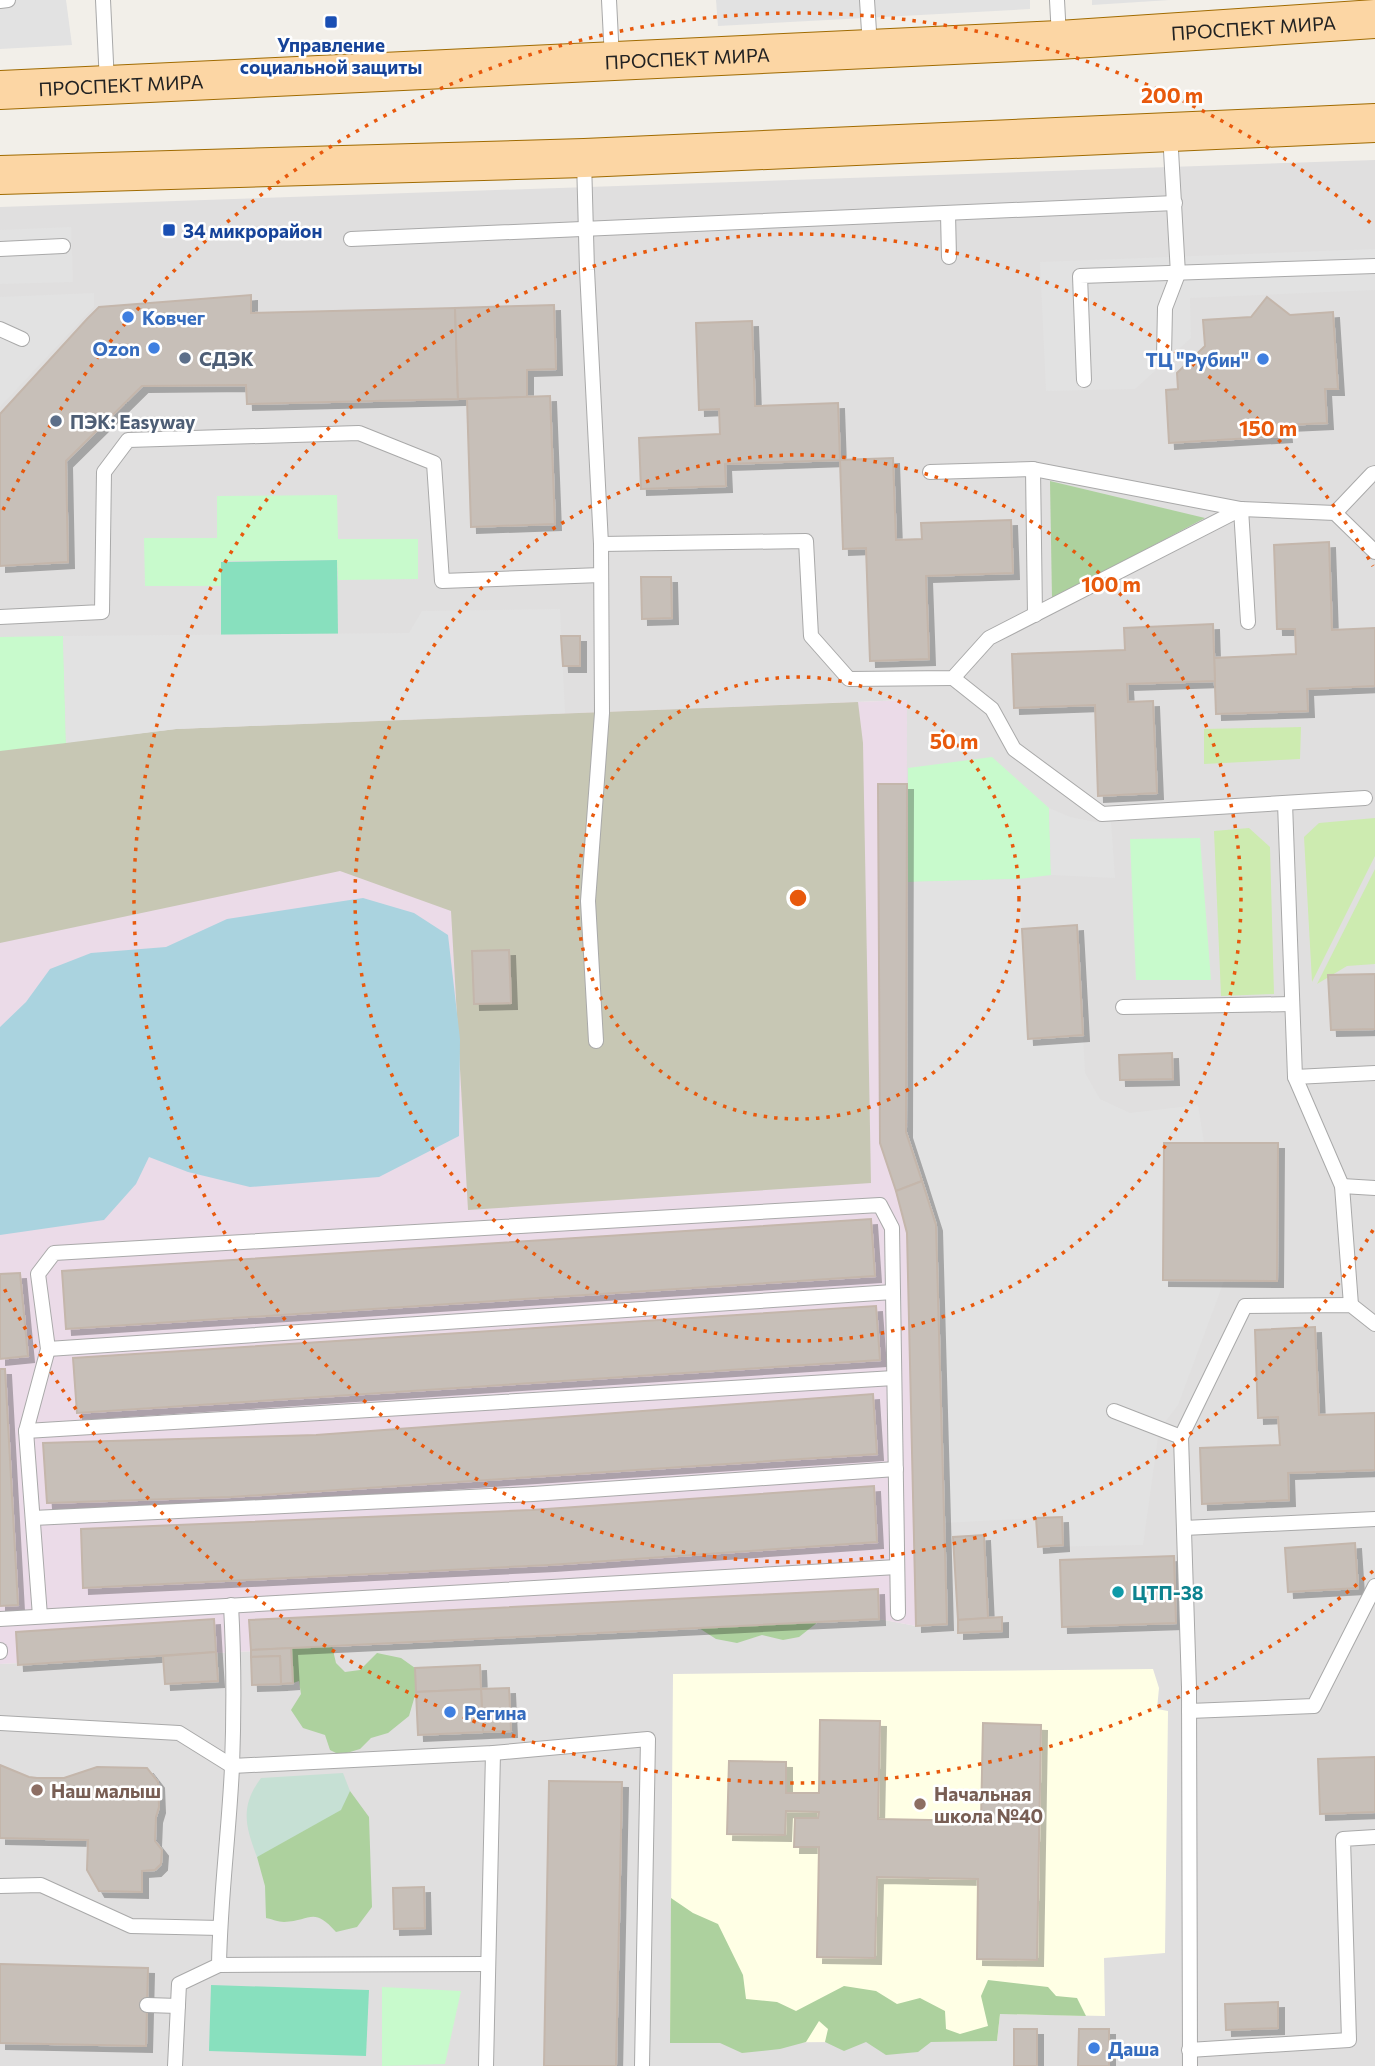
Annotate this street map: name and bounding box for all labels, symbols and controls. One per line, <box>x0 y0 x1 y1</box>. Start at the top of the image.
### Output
street label: ПРОСПЕКТ МИРА <box>1170 10 1337 44</box>
marker: Управление социальной защиты <box>323 14 339 30</box>
place label: Управление социальной защиты <box>240 33 422 78</box>
street label: ПРОСПЕКТ МИРА <box>604 42 770 73</box>
street label: ПРОСПЕКТ МИРА <box>38 69 204 100</box>
text: 200 m <box>1141 82 1203 107</box>
place label: 34 микрорайон <box>183 219 322 242</box>
marker: 34 микрорайон <box>161 222 177 238</box>
place label: Ковчег <box>142 306 206 329</box>
marker: Ковчег <box>120 309 136 325</box>
place label: Ozon <box>92 337 140 360</box>
marker: Ozon <box>146 340 162 356</box>
place label: СДЭК <box>199 347 254 370</box>
place label: ТЦ "Рубин" <box>1145 348 1249 371</box>
marker: СДЭК <box>177 350 193 366</box>
marker: ТЦ "Рубин" <box>1255 351 1271 367</box>
place label: ПЭК: Easyway <box>70 410 196 433</box>
marker: ПЭК: Easyway <box>48 413 64 429</box>
text: 150 m <box>1239 415 1297 440</box>
text: 100 m <box>1081 571 1141 596</box>
text: 50 m <box>930 728 978 753</box>
centre of rings <box>786 886 810 910</box>
place label: ЦТП-38 <box>1132 1581 1204 1604</box>
marker: ЦТП-38 <box>1110 1584 1126 1600</box>
place label: Регина <box>464 1701 527 1724</box>
marker: Регина <box>442 1704 458 1720</box>
place label: Наш малыш <box>51 1779 161 1802</box>
marker: Наш малыш <box>29 1782 45 1798</box>
place label: Начальная школа №40 <box>934 1782 1043 1827</box>
marker: Начальная школа №40 <box>912 1796 928 1812</box>
place label: Даша <box>1108 2037 1159 2060</box>
marker: Даша <box>1086 2040 1102 2056</box>

